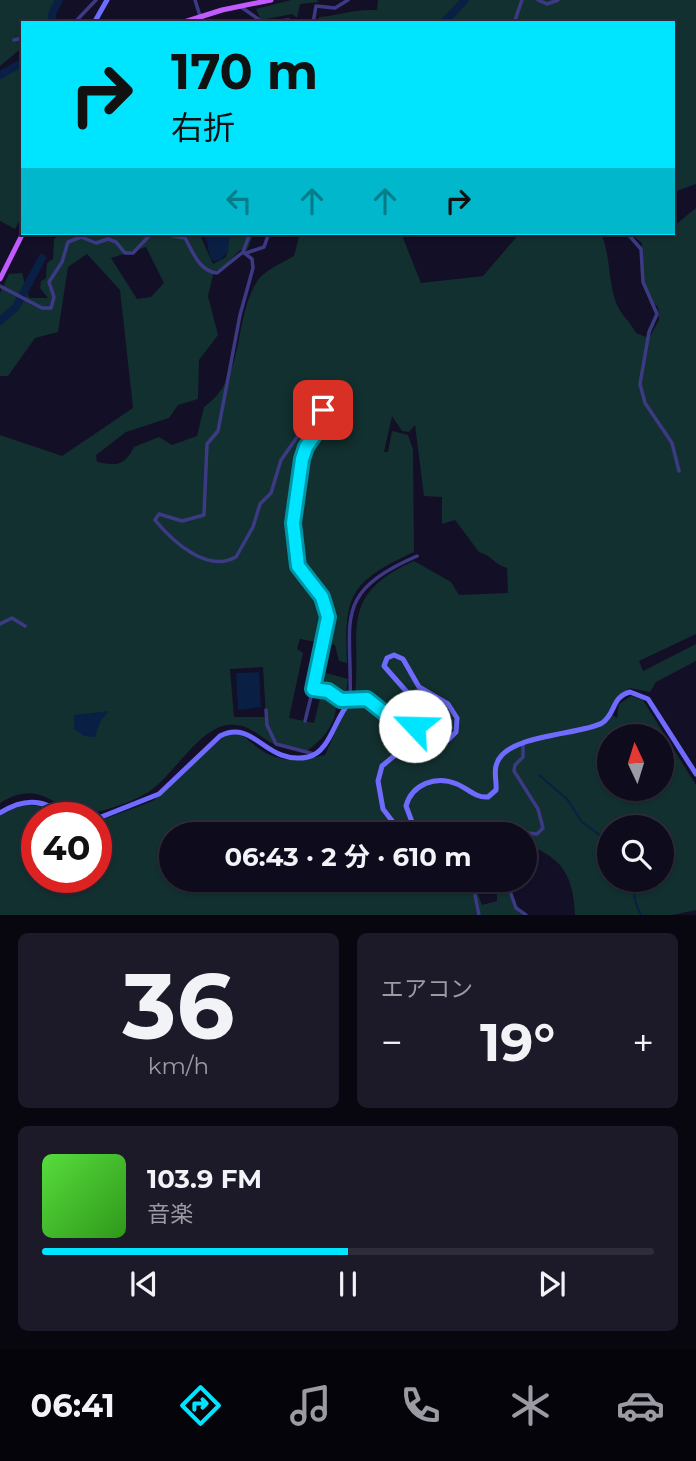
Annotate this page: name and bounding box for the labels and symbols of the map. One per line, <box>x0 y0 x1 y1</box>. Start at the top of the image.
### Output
pin <box>293 380 353 440</box>
position arrow <box>378 689 452 763</box>
north arrow <box>597 724 674 802</box>
speed limit sign: 40 <box>21 802 112 893</box>

